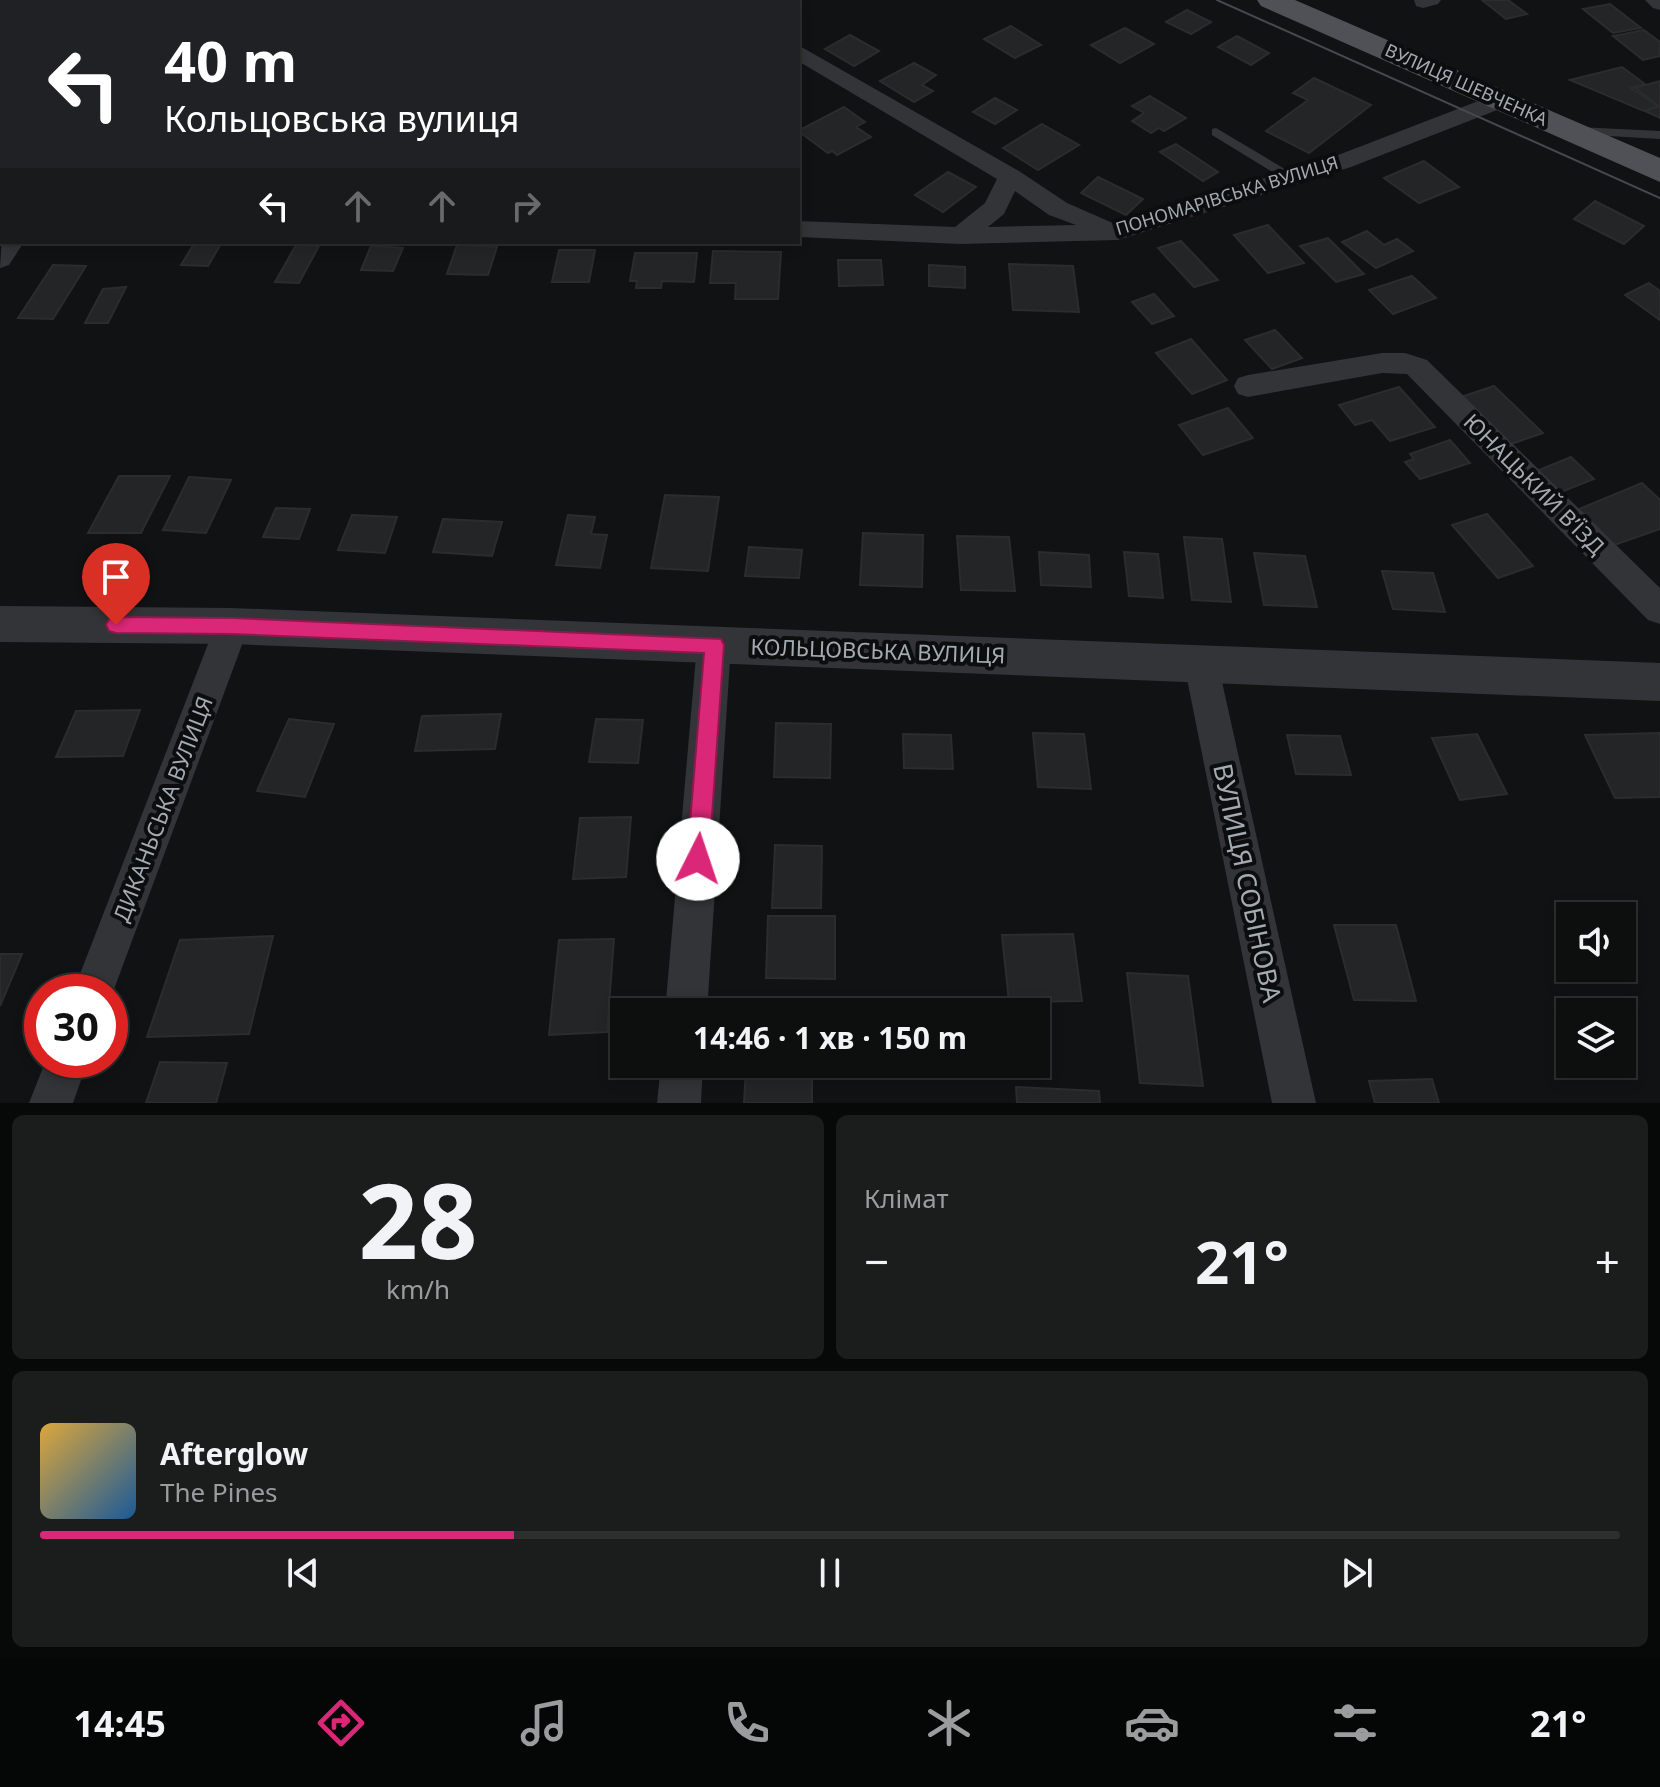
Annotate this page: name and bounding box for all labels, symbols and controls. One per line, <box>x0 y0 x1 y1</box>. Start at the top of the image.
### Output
text: 40 m <box>164 22 297 98</box>
icon: left <box>32 32 136 136</box>
street label: ВУЛИЦЯ ШЕВЧЕНКА <box>1381 37 1552 131</box>
text: Кольцовська вулиця <box>164 94 520 143</box>
street label: ПОНОМАРІВСЬКА ВУЛИЦЯ <box>1113 150 1341 240</box>
icon: left <box>252 184 296 228</box>
icon: ahead <box>336 184 380 228</box>
icon: ahead <box>420 184 464 228</box>
icon: right <box>504 184 548 228</box>
street label: ЮНАЦЬКИЙ В’ЇЗД <box>1458 406 1612 560</box>
pin <box>82 543 150 625</box>
icon: arrive <box>94 555 138 599</box>
street label: КОЛЬЦОВСЬКА ВУЛИЦЯ <box>750 631 1006 669</box>
street label: ДИКАНЬСЬКА ВУЛИЦЯ <box>105 692 219 926</box>
street label: ВУЛИЦЯ СОБІНОВА <box>1205 760 1291 1006</box>
position arrow <box>656 817 740 901</box>
map controls <box>1556 902 1636 1078</box>
button: sound <box>1556 902 1636 982</box>
speed limit sign: 30 <box>24 974 128 1078</box>
button: layers <box>1556 998 1636 1078</box>
text: 14:46 · 1 хв · 150 m <box>693 1017 967 1058</box>
text: 28 <box>359 1148 477 1289</box>
text: Клімат <box>864 1180 948 1216</box>
text: 21° <box>1195 1220 1289 1302</box>
text: − <box>864 1231 889 1291</box>
text: + <box>1595 1231 1620 1291</box>
text: km/h <box>386 1271 450 1307</box>
text: Afterglow <box>160 1433 308 1474</box>
text: The Pines <box>160 1474 278 1510</box>
icon: previous <box>281 1551 325 1595</box>
icon: pause <box>808 1551 852 1595</box>
icon: next <box>1335 1551 1379 1595</box>
icon: directions <box>313 1695 369 1751</box>
icon: music <box>516 1695 572 1751</box>
icon: phone <box>719 1695 775 1751</box>
icon: climate <box>921 1695 977 1751</box>
icon: car <box>1124 1695 1180 1751</box>
icon: filters <box>1327 1695 1383 1751</box>
text: 14:45 <box>73 1699 166 1748</box>
text: 21° <box>1530 1699 1587 1748</box>

